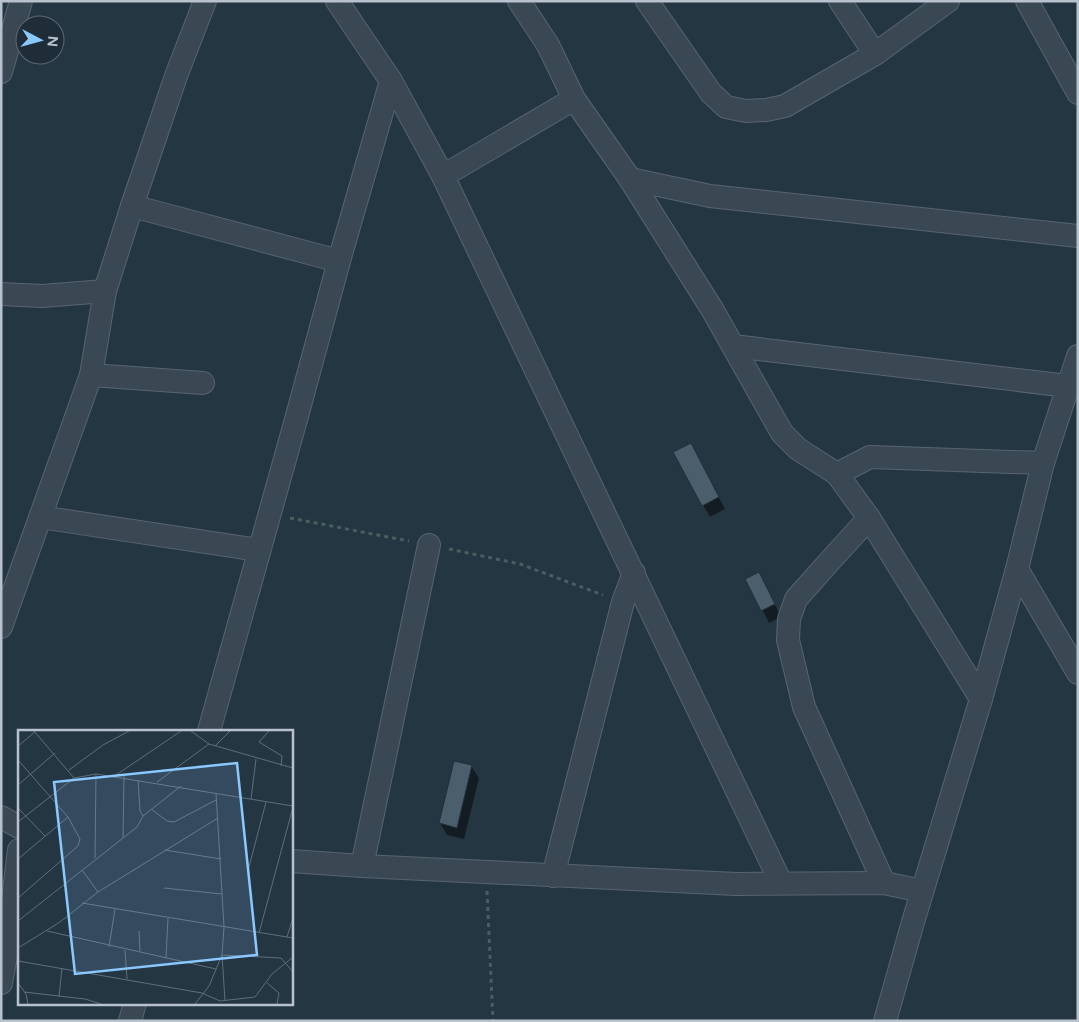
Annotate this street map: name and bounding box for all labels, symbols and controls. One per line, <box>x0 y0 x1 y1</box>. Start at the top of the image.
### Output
north arrow <box>15 15 65 65</box>
text: N <box>43 35 61 48</box>
inset map <box>18 730 292 1004</box>

